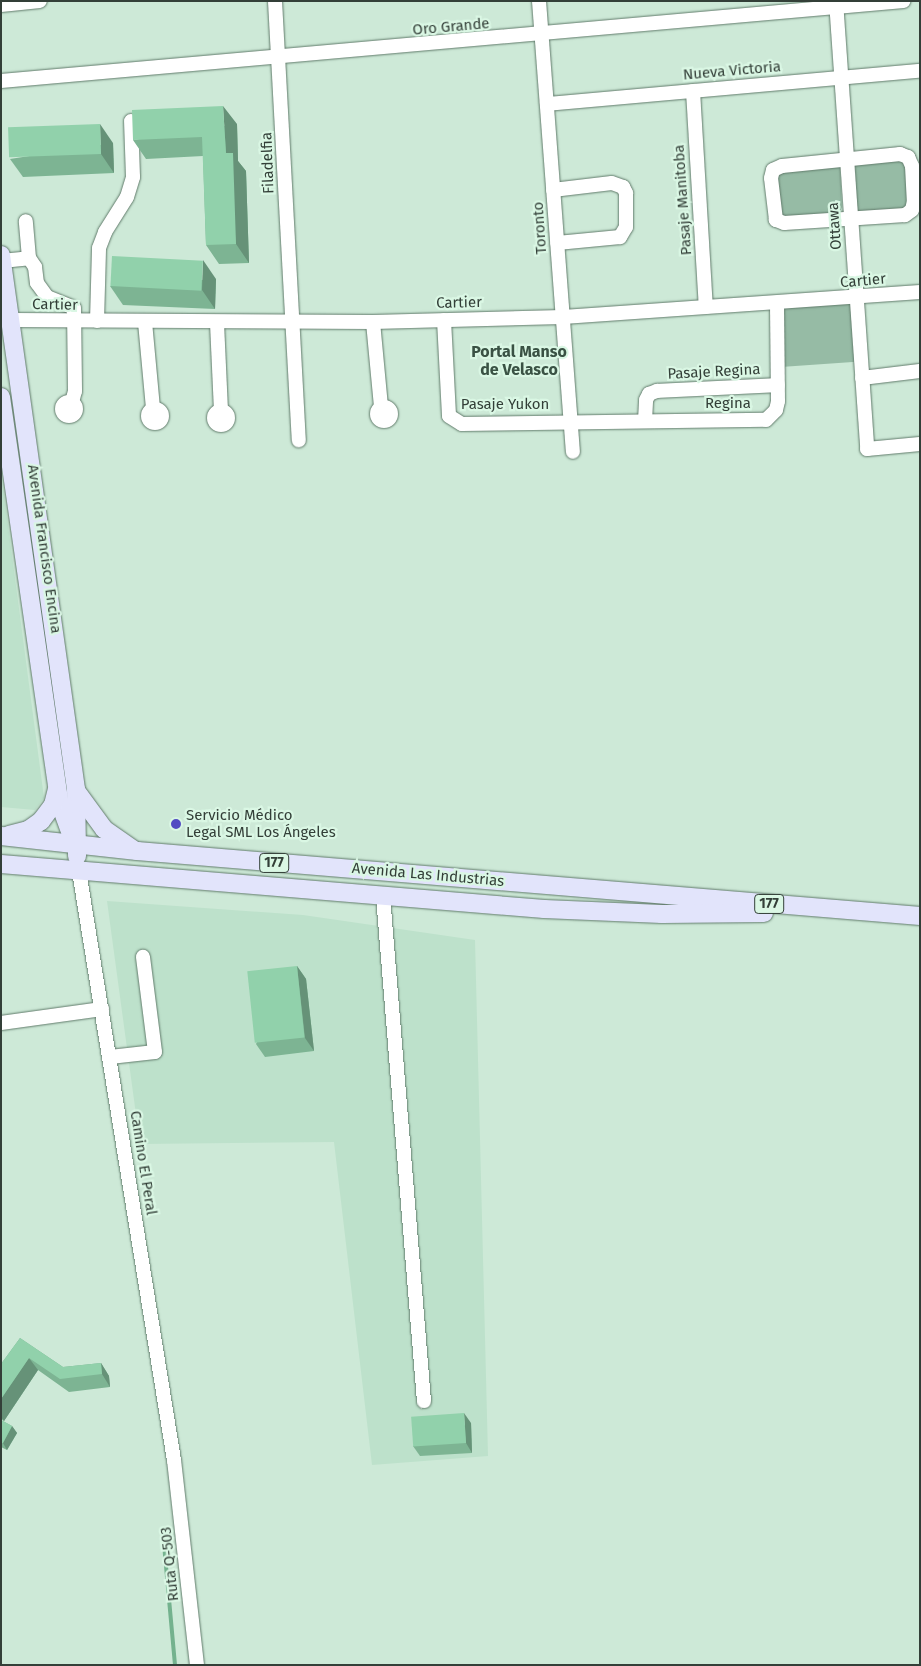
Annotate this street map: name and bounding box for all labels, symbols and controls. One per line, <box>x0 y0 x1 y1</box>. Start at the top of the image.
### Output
street label: Oro Grande <box>412 15 490 39</box>
street label: Nueva Victoria <box>682 58 782 84</box>
street label: Filadelfia <box>258 132 278 194</box>
street label: Pasaje Manitoba <box>670 144 696 256</box>
street label: Toronto <box>529 201 551 255</box>
street label: Ottawa <box>824 201 846 251</box>
street label: Cartier <box>839 270 887 292</box>
street label: Cartier <box>436 294 482 312</box>
street label: Cartier <box>32 296 78 314</box>
district label: Portal Manso de Velasco <box>471 342 567 380</box>
street label: Pasaje Regina <box>667 361 761 383</box>
street label: Regina <box>705 395 751 413</box>
street label: Pasaje Yukon <box>461 396 549 414</box>
street label: Avenida Francisco Encina <box>23 463 65 635</box>
place label: Servicio Médico Legal SML Los Ángeles <box>186 806 336 841</box>
marker: Servicio Médico Legal SML Los Ángeles <box>170 818 182 830</box>
road number: 177 <box>259 851 289 874</box>
street label: Avenida Las Industrias <box>351 859 505 891</box>
road number: 177 <box>754 892 784 916</box>
street label: Camino El Peral <box>126 1110 160 1216</box>
street label: Ruta Q-503 <box>157 1526 183 1602</box>

